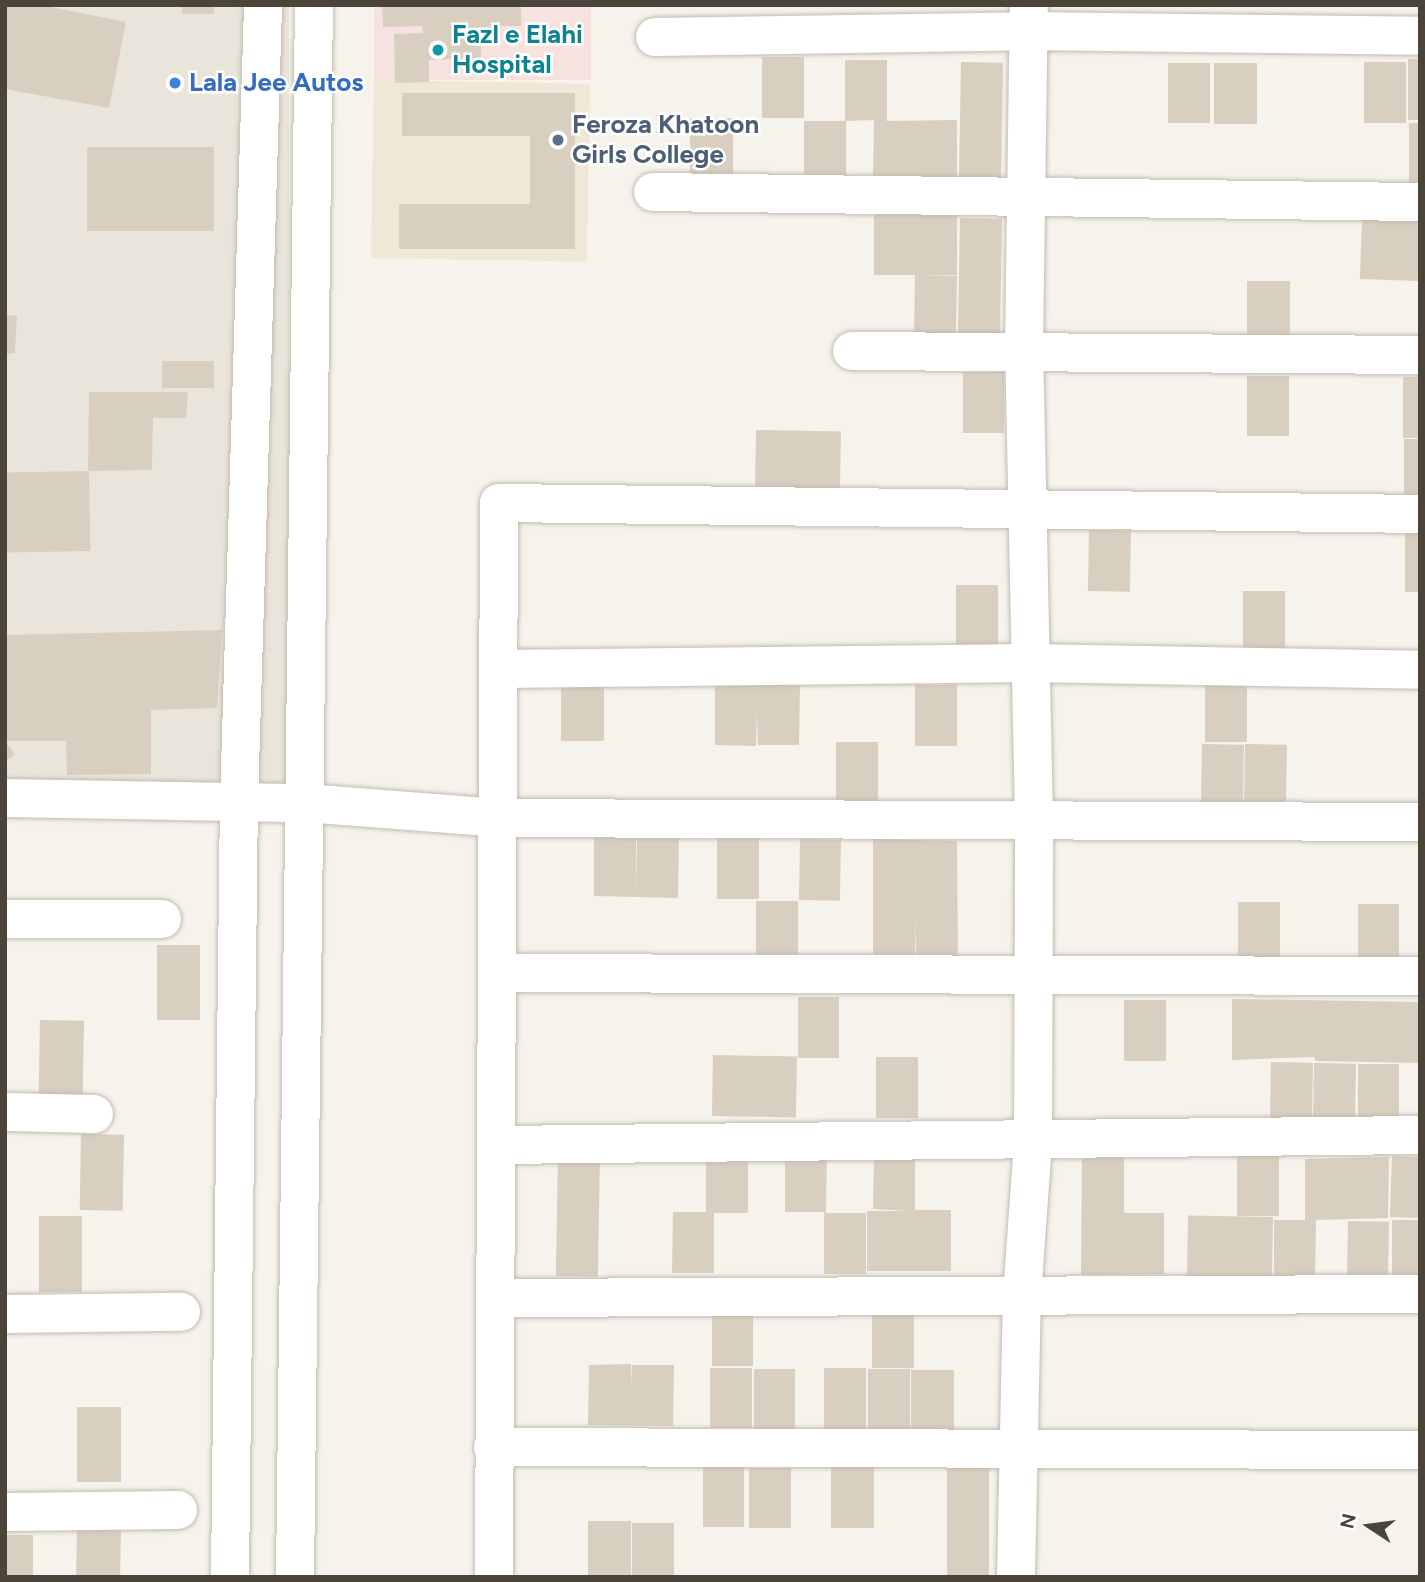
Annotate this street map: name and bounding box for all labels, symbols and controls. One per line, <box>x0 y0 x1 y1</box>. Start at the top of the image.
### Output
place label: Fazl e Elahi Hospital <box>452 19 583 80</box>
marker: Fazl e Elahi Hospital <box>430 42 446 58</box>
place label: Lala Jee Autos <box>189 67 363 99</box>
marker: Lala Jee Autos <box>167 75 183 91</box>
place label: Feroza Khatoon Girls College <box>572 109 759 170</box>
marker: Feroza Khatoon Girls College <box>550 132 566 148</box>
north arrow <box>1334 1491 1404 1561</box>
text: N <box>1335 1511 1361 1531</box>

